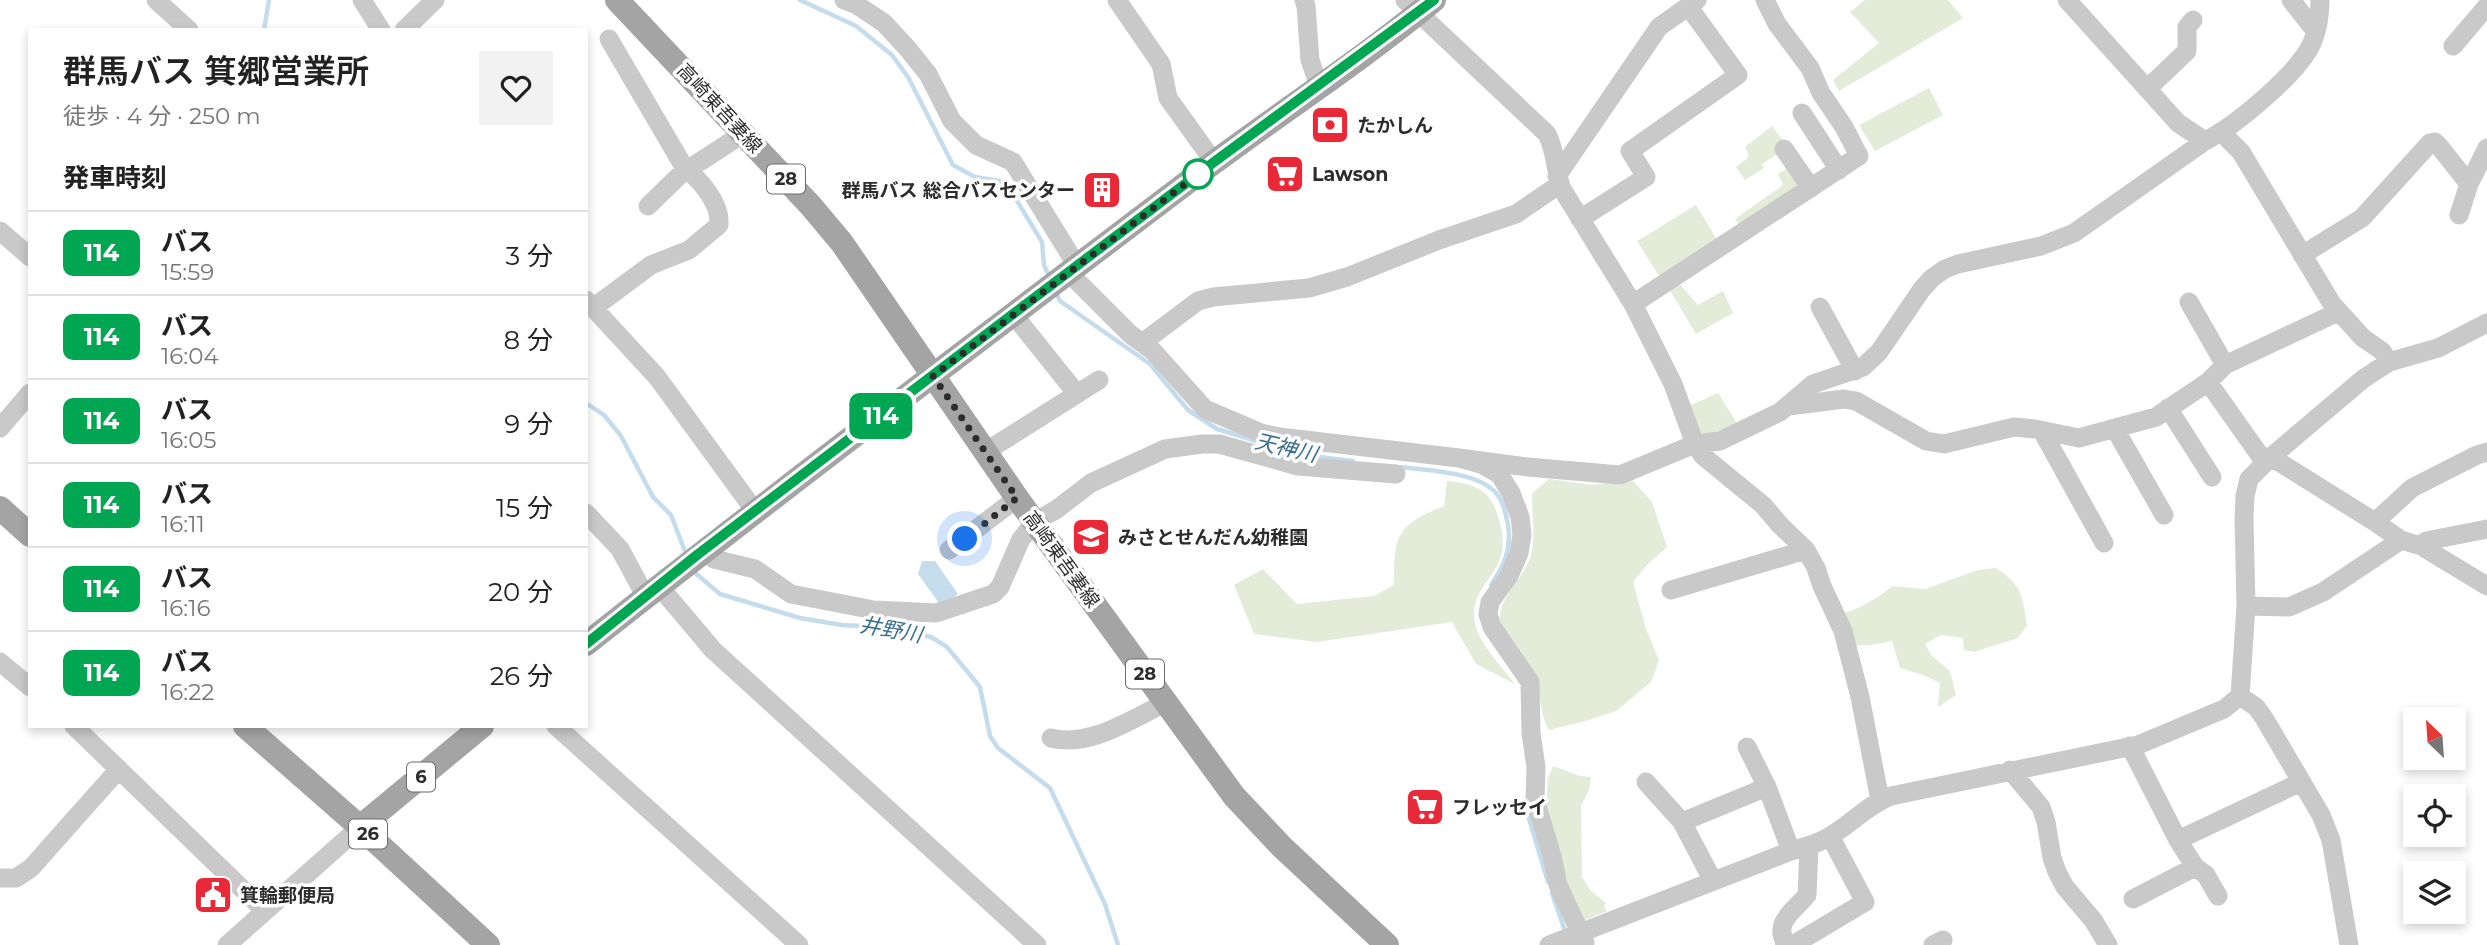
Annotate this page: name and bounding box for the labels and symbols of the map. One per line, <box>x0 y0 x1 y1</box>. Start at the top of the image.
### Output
street label: 高崎東吾妻線 <box>672 59 767 158</box>
bank icon: たかしん <box>1309 104 1351 146</box>
place label: たかしん <box>1357 114 1433 137</box>
supermarket icon: Lawson <box>1264 153 1306 195</box>
unlabelled marker <box>1183 159 1213 189</box>
place label: Lawson <box>1312 163 1388 186</box>
road number: 28 <box>767 164 805 194</box>
building icon: 群馬バス 総合バスセンター <box>1081 169 1123 211</box>
place label: 群馬バス 総合バスセンター <box>842 179 1075 202</box>
line badge: 114 <box>841 393 921 439</box>
water label: 天神川 <box>1253 428 1322 467</box>
street label: 高崎東吾妻線 <box>1019 506 1104 612</box>
school or university icon: みさとせんだん幼稚園 <box>1070 516 1112 558</box>
your location <box>947 521 982 556</box>
place label: みさとせんだん幼稚園 <box>1118 526 1308 549</box>
water label: 井野川 <box>858 612 926 648</box>
road number: 28 <box>1126 660 1164 688</box>
north arrow <box>2403 707 2466 770</box>
road number: 6 <box>407 762 435 792</box>
supermarket icon: フレッセイ <box>1404 786 1446 828</box>
place label: フレッセイ <box>1452 796 1547 819</box>
road number: 26 <box>349 820 387 848</box>
public building icon: 箕輪郵便局 <box>192 874 234 916</box>
place label: 箕輪郵便局 <box>240 884 335 907</box>

